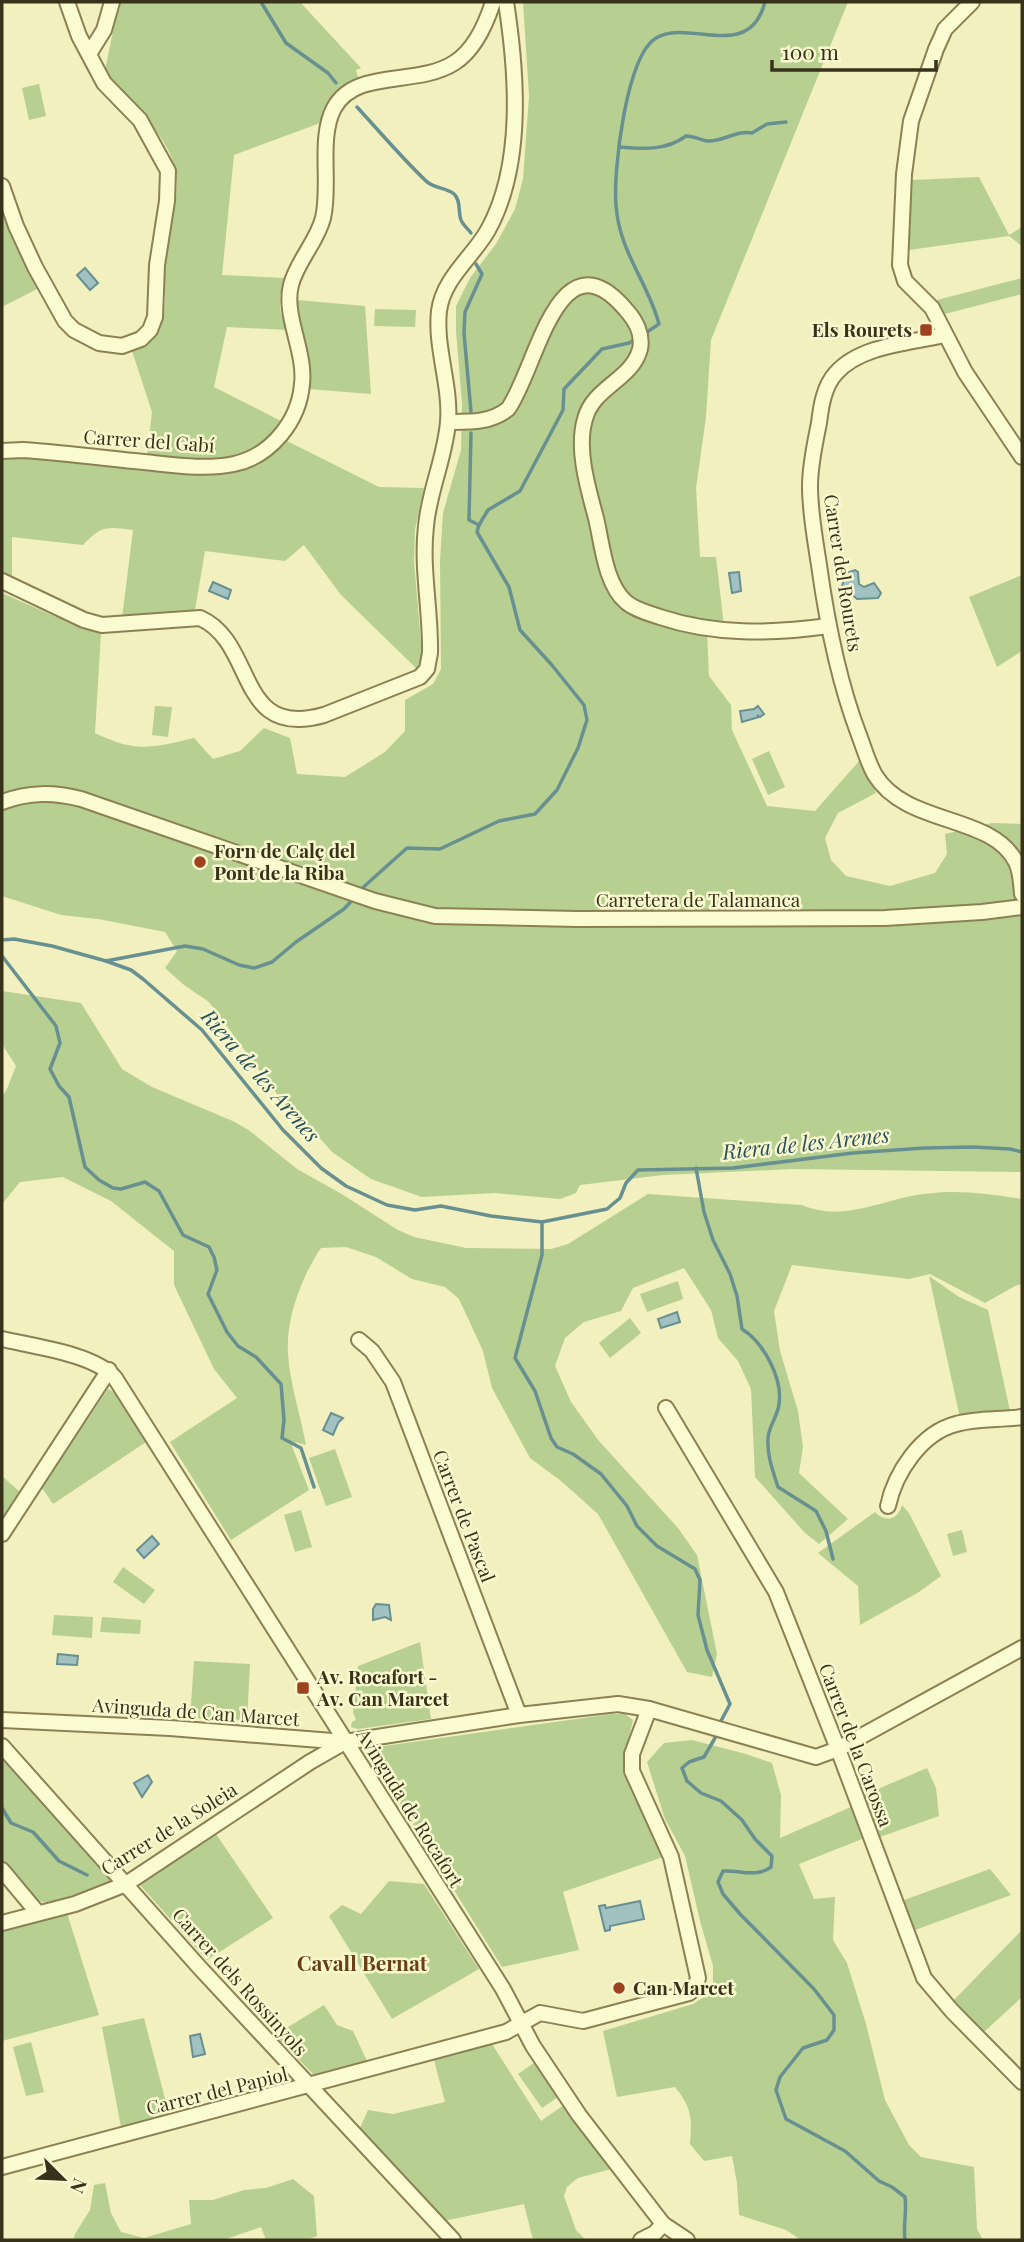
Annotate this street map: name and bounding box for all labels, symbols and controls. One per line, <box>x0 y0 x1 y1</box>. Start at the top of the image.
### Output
scale bar <box>772 28 936 72</box>
text: 100 m <box>782 37 839 65</box>
place label: Els Rourets <box>812 316 912 342</box>
marker: Els Rourets <box>918 322 934 338</box>
street label: Carrer del Gabí <box>83 422 216 458</box>
street label: Carrer del Rourets <box>819 492 869 653</box>
place label: Forn de Calç del Pont de la Riba <box>214 837 356 885</box>
marker: Forn de Calç del Pont de la Riba <box>192 854 208 870</box>
street label: Carretera de Talamanca <box>596 886 801 912</box>
water label: Riera de les Arenes <box>195 1001 327 1147</box>
water label: Riera de les Arenes <box>720 1119 891 1165</box>
street label: Carrer de Pascal <box>428 1446 502 1586</box>
street label: Carrer de la Carossa <box>814 1659 900 1831</box>
place label: Av. Rocafort - Av. Can Marcet <box>316 1663 449 1711</box>
marker: Av. Rocafort - Av. Can Marcet <box>295 1680 311 1696</box>
street label: Avinguda de Can Marcet <box>91 1691 301 1731</box>
street label: Avinguda de Rocafort <box>351 1722 470 1892</box>
street label: Carrer de la Soleia <box>95 1775 242 1881</box>
street label: Carrer dels Rossinyols <box>167 1902 314 2061</box>
district label: Cavall Bernat <box>297 1948 428 1976</box>
place label: Can Marcet <box>633 1974 734 2000</box>
marker: Can Marcet <box>611 1980 627 1996</box>
street label: Carrer del Papiol <box>143 2060 291 2120</box>
north arrow <box>28 2144 98 2214</box>
text: N <box>65 2175 94 2198</box>

